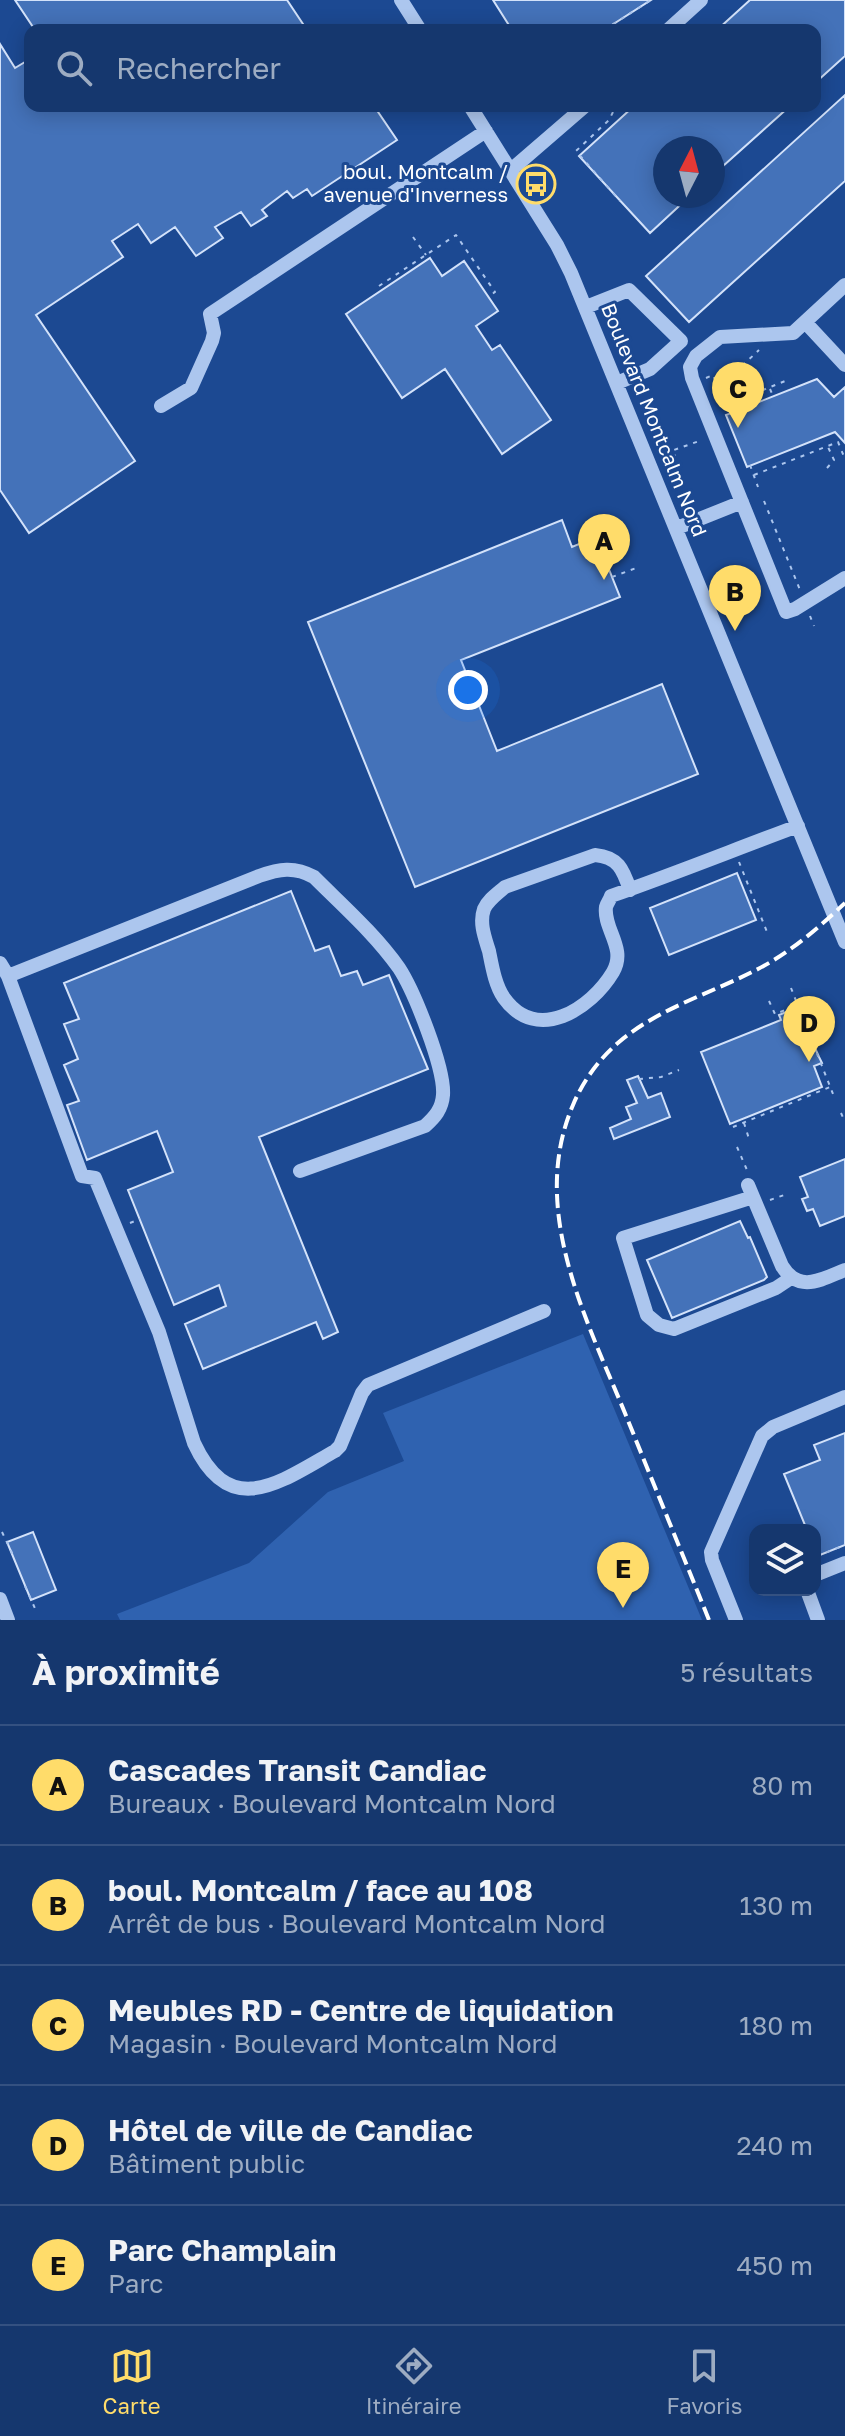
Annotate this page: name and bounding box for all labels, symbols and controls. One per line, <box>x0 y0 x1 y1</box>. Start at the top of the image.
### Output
search box <box>24 24 821 112</box>
icon: search <box>52 46 96 90</box>
text: Rechercher <box>116 50 281 86</box>
north arrow <box>653 136 725 208</box>
place label: boul. Montcalm / avenue d'Inverness <box>324 159 508 206</box>
bus stop icon: boul. Montcalm / avenue d'Inverness <box>515 163 557 205</box>
street label: Boulevard Montcalm Nord <box>597 300 713 540</box>
pin: C <box>712 362 764 428</box>
pin: A <box>578 514 630 580</box>
pin: B <box>709 565 761 631</box>
your location <box>448 670 488 710</box>
pin: D <box>783 996 835 1062</box>
map controls <box>749 1524 821 1596</box>
button: layers <box>749 1524 821 1596</box>
pin: E <box>597 1542 649 1608</box>
text: À proximité <box>32 1652 220 1692</box>
text: 5 résultats <box>680 1657 813 1688</box>
text: Cascades Transit Candiac <box>108 1752 486 1788</box>
text: A <box>49 1770 67 1801</box>
text: 80 m <box>752 1770 813 1801</box>
text: Bureaux · Boulevard Montcalm Nord <box>108 1788 556 1819</box>
text: boul. Montcalm / face au 108 <box>108 1872 533 1908</box>
text: B <box>49 1890 67 1921</box>
text: 130 m <box>740 1890 813 1921</box>
text: Arrêt de bus · Boulevard Montcalm Nord <box>108 1908 606 1939</box>
text: Meubles RD - Centre de liquidation <box>108 1992 614 2028</box>
text: C <box>49 2010 67 2041</box>
text: 180 m <box>739 2010 813 2041</box>
text: Magasin · Boulevard Montcalm Nord <box>108 2028 558 2059</box>
text: Hôtel de ville de Candiac <box>108 2112 473 2148</box>
text: D <box>49 2130 67 2161</box>
text: 240 m <box>736 2130 813 2161</box>
text: Bâtiment public <box>108 2148 305 2179</box>
text: Parc Champlain <box>108 2232 336 2268</box>
text: E <box>50 2250 66 2281</box>
text: 450 m <box>736 2250 813 2281</box>
text: Parc <box>108 2268 164 2299</box>
tab: Carte <box>103 2344 161 2419</box>
tab: Itinéraire <box>366 2344 461 2419</box>
tab: Favoris <box>667 2344 742 2419</box>

